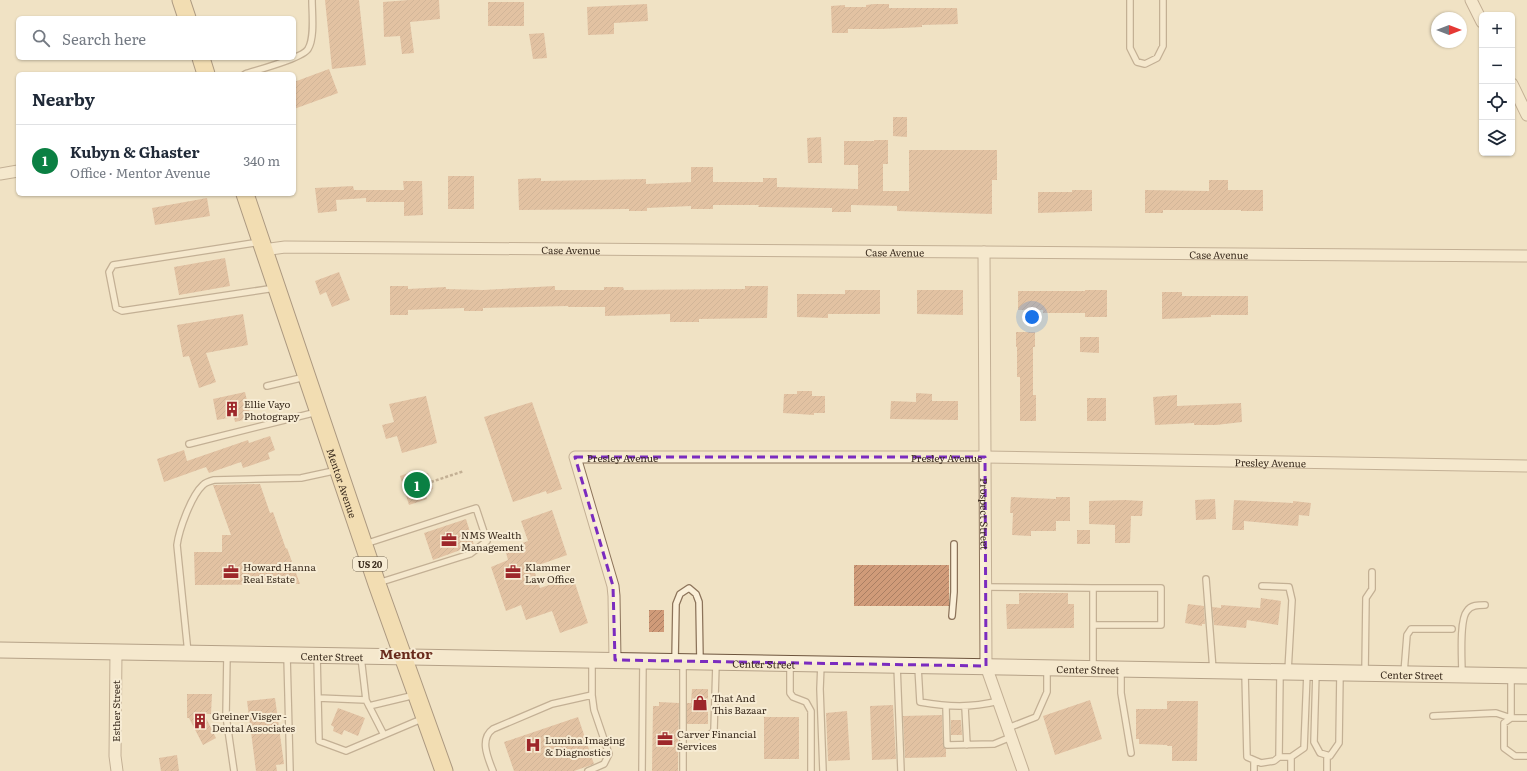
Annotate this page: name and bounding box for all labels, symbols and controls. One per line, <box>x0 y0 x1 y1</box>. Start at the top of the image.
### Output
north arrow <box>1431 12 1467 48</box>
map controls <box>1479 12 1515 156</box>
button: + <box>1479 12 1515 48</box>
search box <box>16 16 296 60</box>
icon: search <box>30 27 52 49</box>
text: Search here <box>62 27 146 50</box>
button: − <box>1479 48 1515 84</box>
button: locate <box>1479 84 1515 120</box>
text: Nearby <box>32 86 95 111</box>
button: layers <box>1479 120 1515 156</box>
text: Kubyn & Ghaster <box>70 140 200 163</box>
text: 1 <box>42 151 48 170</box>
text: 340 m <box>243 151 280 170</box>
text: Office · Mentor Avenue <box>70 163 210 182</box>
street label: Case Avenue <box>541 241 600 257</box>
street label: Case Avenue <box>865 244 924 259</box>
street label: Case Avenue <box>1189 246 1248 261</box>
your location <box>1022 307 1042 327</box>
place label: Ellie Vayo Photograpy <box>244 396 300 423</box>
building icon: Ellie Vayo Photograpy <box>223 400 241 418</box>
street label: Mentor Avenue <box>324 446 362 520</box>
street label: Presley Avenue <box>587 450 658 465</box>
street label: Presley Avenue <box>911 450 982 465</box>
street label: Presley Avenue <box>1235 454 1306 470</box>
pin: 1 <box>404 470 430 500</box>
street label: Prospect Street <box>978 478 993 550</box>
place label: NMS Wealth Management <box>461 527 524 554</box>
office icon: NMS Wealth Management <box>440 531 458 549</box>
road number: US 20 <box>353 557 387 571</box>
place label: Howard Hanna Real Estate <box>243 559 316 586</box>
place label: Klammer Law Office <box>525 559 575 586</box>
office icon: Howard Hanna Real Estate <box>222 563 240 581</box>
office icon: Klammer Law Office <box>504 563 522 581</box>
district label: Mentor <box>380 643 433 663</box>
street label: Center Street <box>300 648 364 664</box>
street label: Center Street <box>732 655 795 671</box>
street label: Center Street <box>1056 660 1119 677</box>
street label: Center Street <box>1380 666 1443 682</box>
street label: Esther Street <box>108 680 123 742</box>
place label: That And This Bazaar <box>712 690 767 717</box>
shop icon: That And This Bazaar <box>691 694 709 712</box>
place label: Greiner Visger - Dental Associates <box>212 708 295 735</box>
building icon: Greiner Visger - Dental Associates <box>191 712 209 730</box>
place label: Carver Financial Services <box>677 726 757 753</box>
office icon: Carver Financial Services <box>656 730 674 748</box>
place label: Lumina Imaging & Diagnostics <box>545 732 625 759</box>
hospital icon: Lumina Imaging & Diagnostics <box>524 736 542 754</box>

